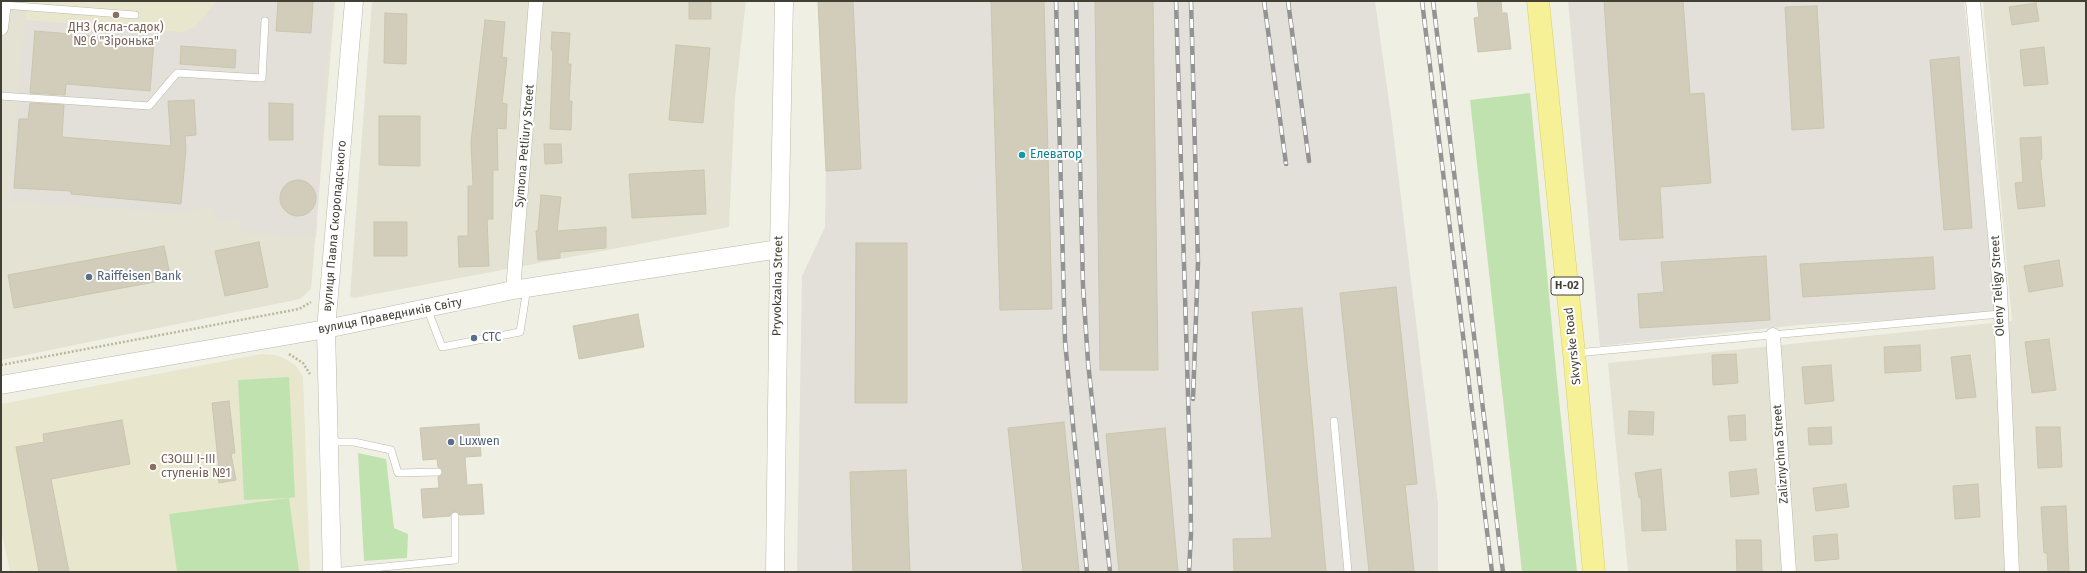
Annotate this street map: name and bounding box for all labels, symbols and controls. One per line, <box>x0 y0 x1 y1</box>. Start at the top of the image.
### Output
marker: ДНЗ (ясла-садок) № 6 "Зіронька" <box>111 10 121 20</box>
place label: ДНЗ (ясла-садок) № 6 "Зіронька" <box>68 21 164 49</box>
street label: Symona Petliury Street <box>512 84 538 208</box>
street label: вулиця Павла Скоропадського <box>320 140 350 312</box>
place label: Елеватор <box>1030 148 1082 162</box>
marker: Елеватор <box>1017 150 1027 160</box>
street label: Oleny Teligy Street <box>1988 235 2008 337</box>
street label: Pryvokzalna Street <box>770 236 786 336</box>
place label: Raiffeisen Bank <box>97 270 181 284</box>
marker: Raiffeisen Bank <box>84 272 94 282</box>
road number: Н-02 <box>1551 277 1583 295</box>
street label: вулиця Праведників Світу <box>317 295 463 337</box>
street label: Skvyrske Road <box>1562 306 1584 386</box>
place label: СТС <box>482 331 501 345</box>
marker: СТС <box>469 333 479 343</box>
street label: Zaliznychna Street <box>1770 404 1792 504</box>
place label: Luxwen <box>459 435 500 449</box>
marker: Luxwen <box>446 437 456 447</box>
place label: СЗОШ І-ІІІ ступенів №1 <box>161 453 231 481</box>
marker: СЗОШ І-ІІІ ступенів №1 <box>148 462 158 472</box>

